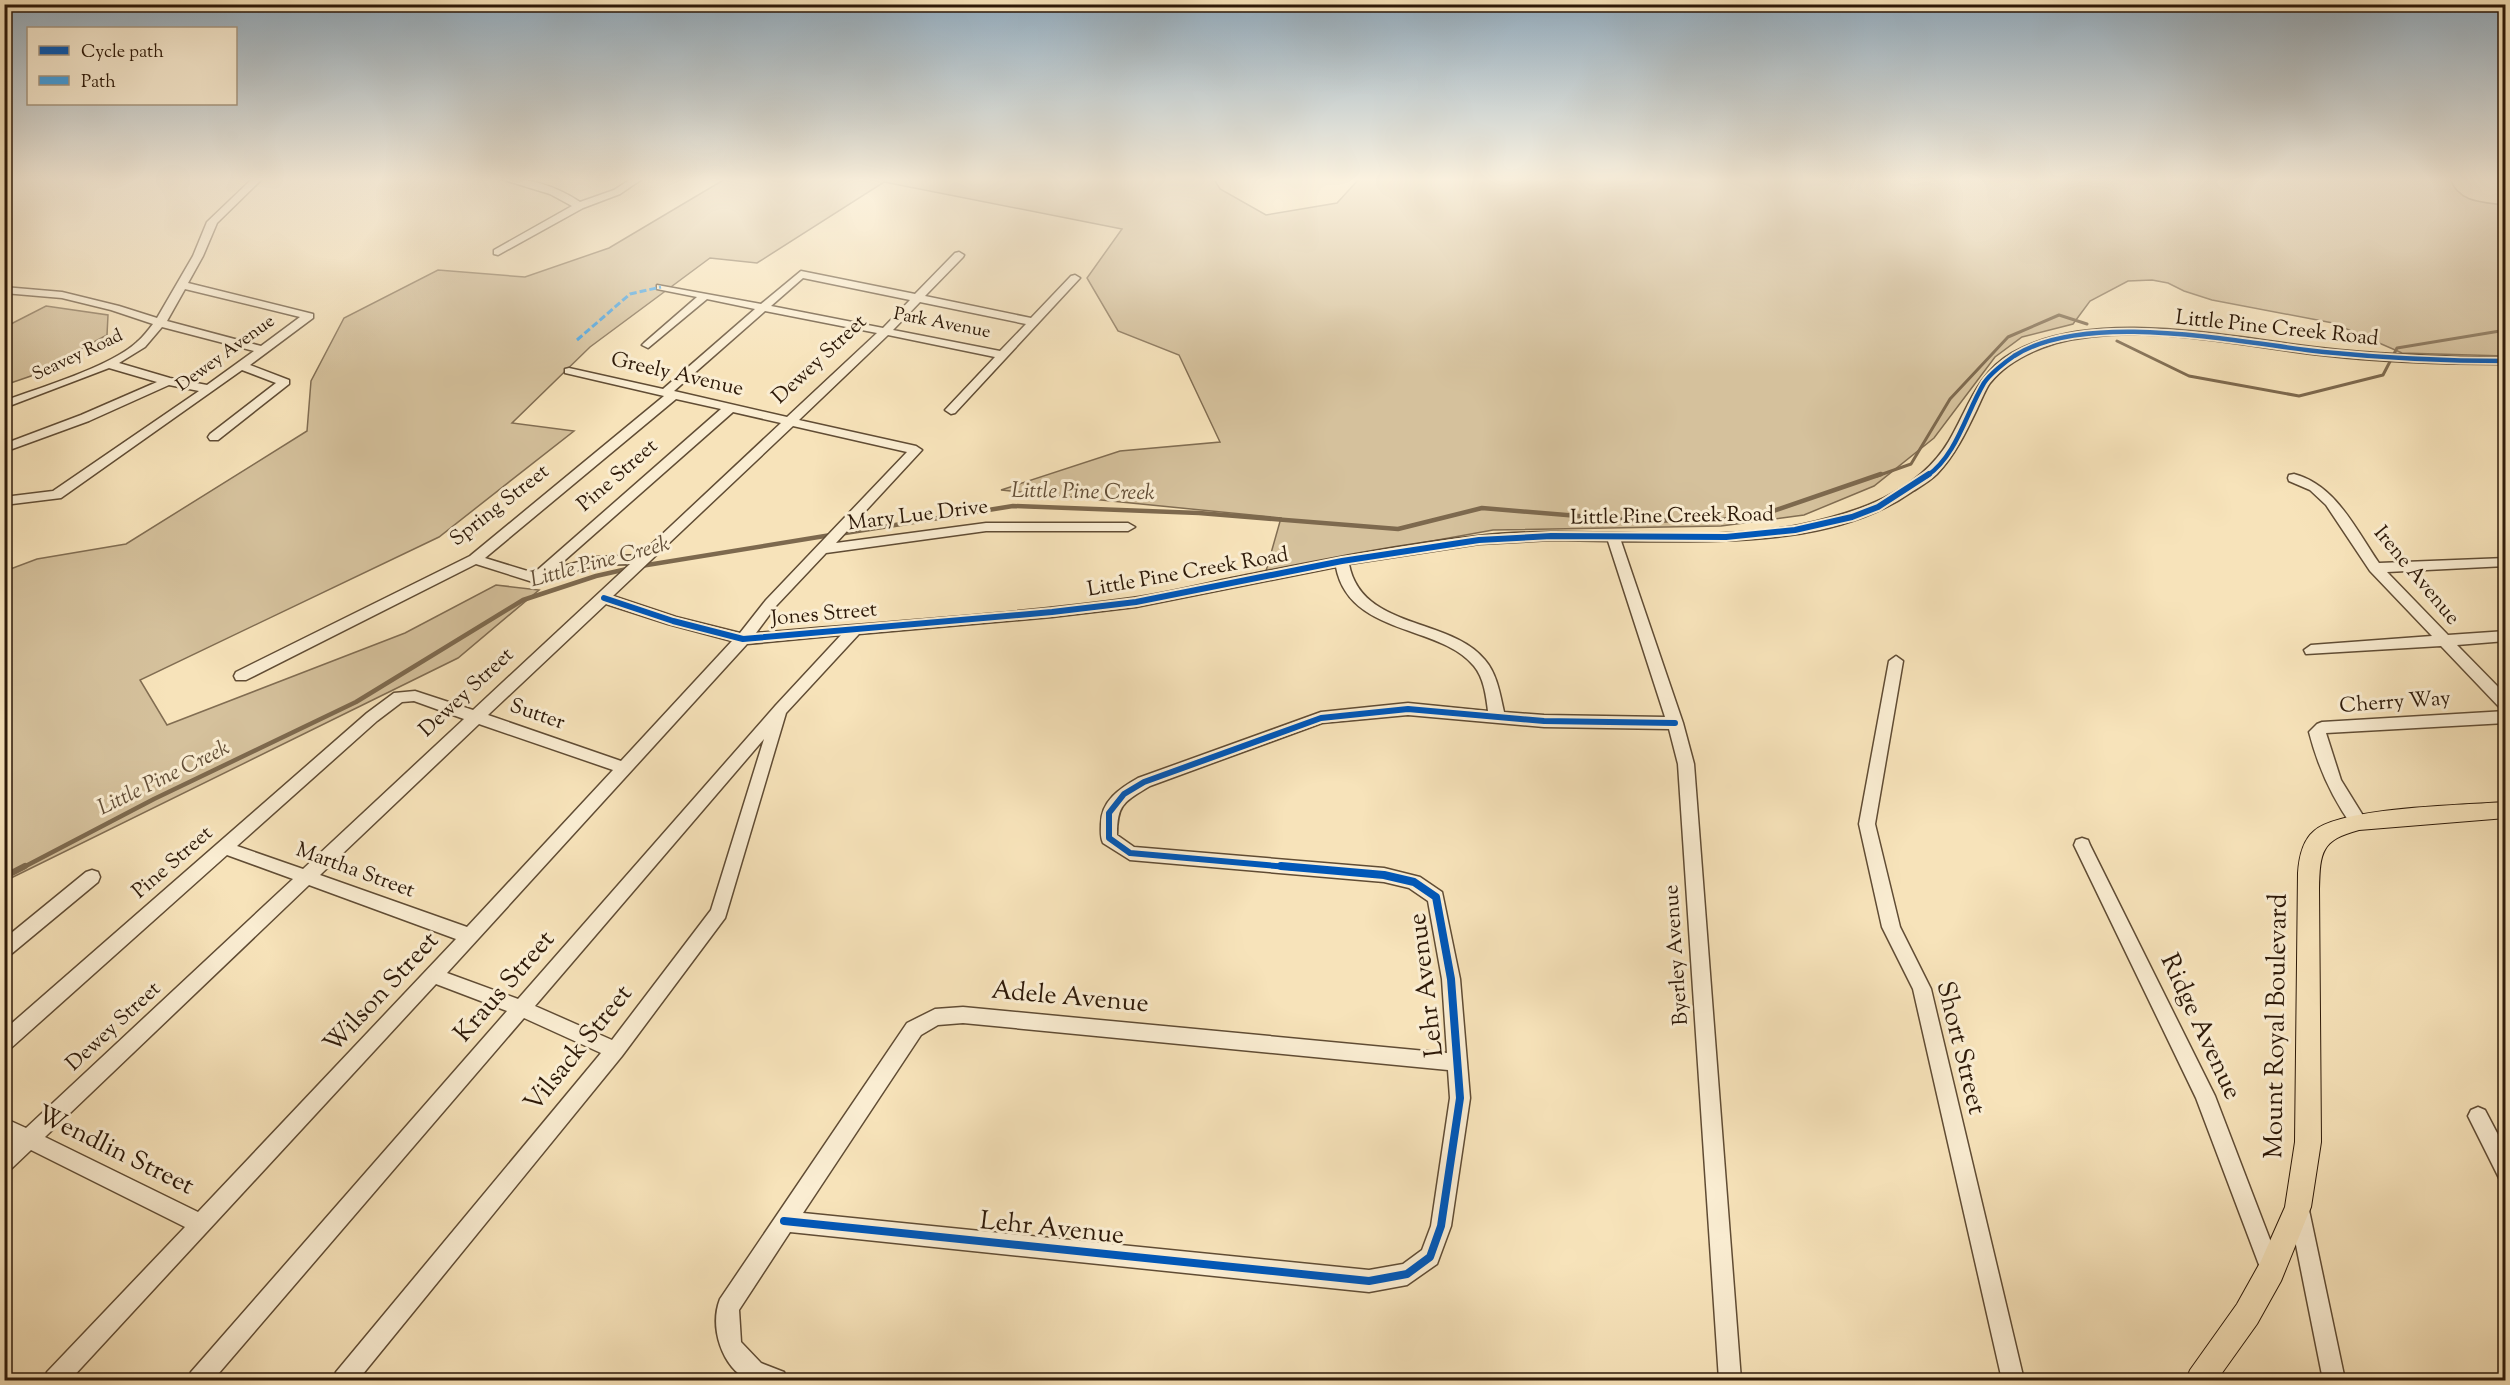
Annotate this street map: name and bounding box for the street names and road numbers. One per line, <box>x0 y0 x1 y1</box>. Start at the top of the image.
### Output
street label: Park Avenue <box>891 302 993 346</box>
street label: Little Pine Creek Road <box>2174 303 2380 355</box>
street label: Dewey Street <box>766 308 874 412</box>
street label: Dewey Avenue <box>171 309 281 399</box>
street label: Seavey Road <box>28 324 128 388</box>
street label: Greely Avenue <box>608 345 746 405</box>
street label: Pine Street <box>571 432 665 520</box>
street label: Spring Street <box>444 457 556 555</box>
street label: Mary Lue Drive <box>846 493 990 539</box>
street label: Little Pine Creek Road <box>1570 500 1774 534</box>
street label: Irene Avenue <box>2366 520 2466 632</box>
street label: Little Pine Creek Road <box>1085 541 1291 605</box>
street label: Jones Street <box>769 595 878 635</box>
street label: Dewey Street <box>413 641 521 745</box>
street label: Cherry Way <box>2338 684 2452 722</box>
street label: Sutter <box>505 692 569 738</box>
street label: Pine Street <box>126 819 220 907</box>
street label: Martha Street <box>291 836 419 906</box>
street label: Byerley Avenue <box>1657 884 1697 1026</box>
street label: Mount Royal Boulevard <box>2256 893 2298 1159</box>
street label: Lehr Avenue <box>1400 911 1454 1059</box>
street label: Kraus Street <box>446 923 564 1051</box>
street label: Wilson Street <box>316 924 448 1062</box>
street label: Ridge Avenue <box>2150 948 2250 1106</box>
street label: Adele Avenue <box>990 973 1150 1023</box>
street label: Dewey Street <box>60 975 168 1079</box>
street label: Vilsack Street <box>516 977 642 1121</box>
street label: Short Street <box>1926 978 1994 1119</box>
street label: Wendlin Street <box>30 1097 200 1205</box>
street label: Lehr Avenue <box>978 1203 1126 1255</box>

